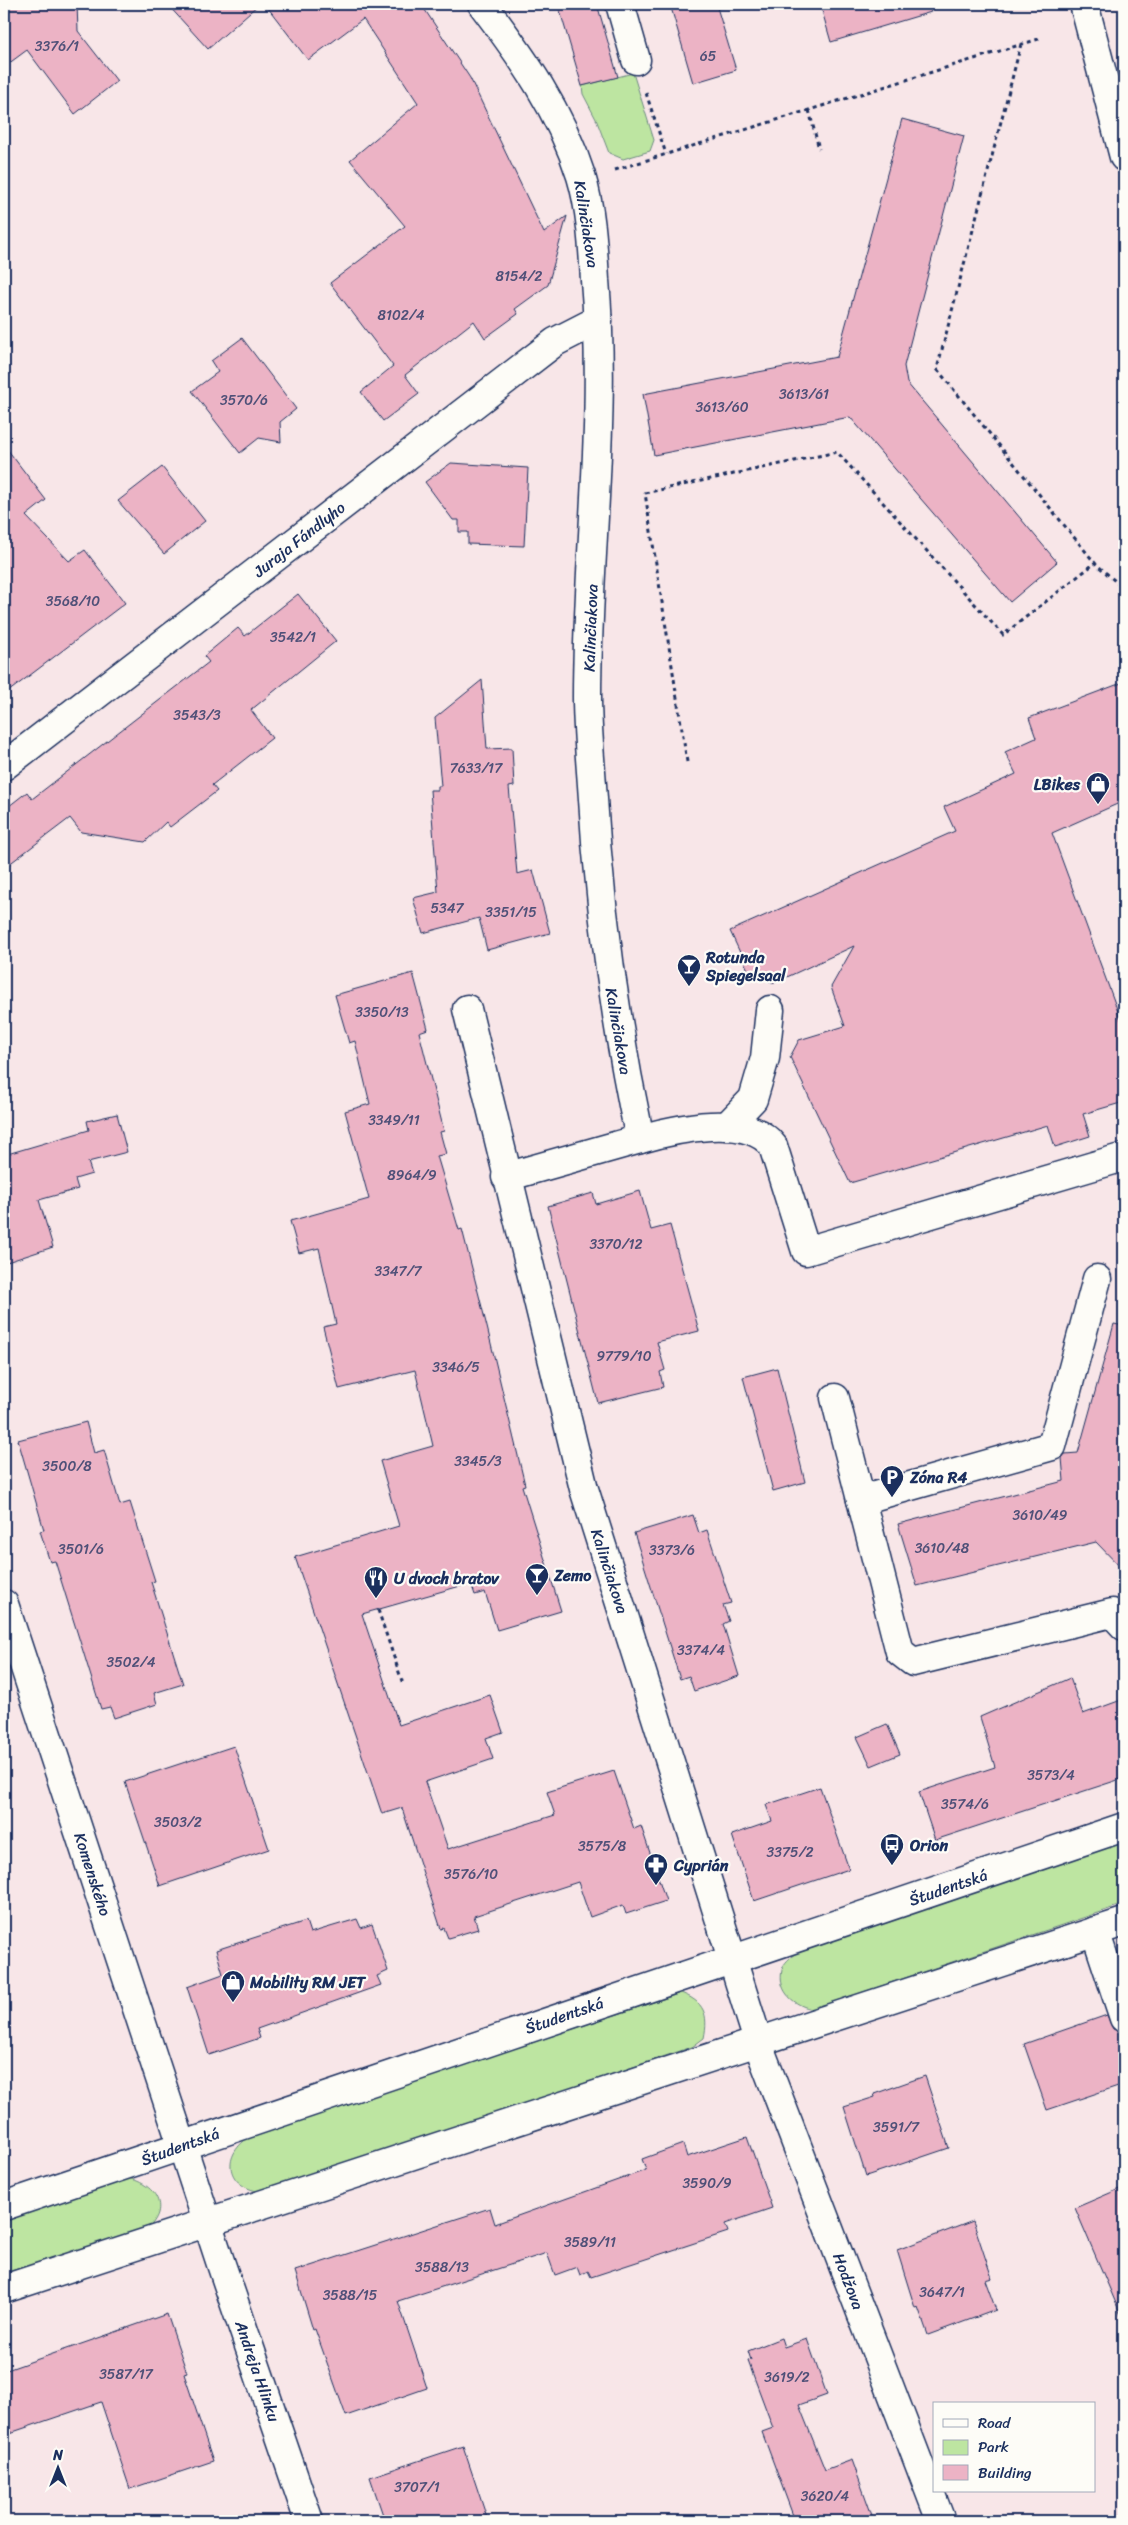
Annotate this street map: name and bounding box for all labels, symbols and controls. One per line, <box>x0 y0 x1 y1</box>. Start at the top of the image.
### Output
house number: 3376/1 <box>35 34 79 59</box>
house number: 65 <box>700 44 717 69</box>
street label: Kalinčiakova <box>565 178 608 270</box>
house number: 8154/2 <box>496 264 542 289</box>
house number: 8102/4 <box>377 303 425 328</box>
house number: 3613/61 <box>779 382 829 407</box>
house number: 3570/6 <box>220 388 268 413</box>
house number: 3613/60 <box>695 395 749 420</box>
street label: Juraja Fándlyho <box>246 494 352 586</box>
street label: Kalinčiakova <box>574 584 607 672</box>
house number: 3568/10 <box>46 589 100 614</box>
house number: 3542/1 <box>270 625 316 650</box>
house number: 3543/3 <box>173 703 221 728</box>
house number: 7633/17 <box>450 756 503 781</box>
place label: LBikes <box>1034 770 1081 799</box>
shop icon: LBikes <box>1085 771 1111 805</box>
house number: 5347 <box>431 896 464 921</box>
house number: 3351/15 <box>485 900 537 925</box>
place label: Rotunda Spiegelsaal <box>705 943 787 990</box>
bar icon: Rotunda Spiegelsaal <box>676 953 702 987</box>
street label: Kalinčiakova <box>597 985 640 1077</box>
house number: 3350/13 <box>355 1000 409 1025</box>
house number: 3349/11 <box>368 1108 420 1133</box>
house number: 8964/9 <box>387 1163 437 1188</box>
house number: 3370/12 <box>589 1232 643 1257</box>
house number: 3347/7 <box>374 1259 423 1284</box>
house number: 9779/10 <box>597 1344 652 1369</box>
house number: 3346/5 <box>432 1355 480 1380</box>
house number: 3345/3 <box>454 1449 502 1474</box>
house number: 3500/8 <box>42 1454 92 1479</box>
place label: Zóna R4 <box>909 1463 967 1492</box>
parking icon: Zóna R4 <box>879 1464 905 1498</box>
house number: 3610/49 <box>1013 1503 1068 1528</box>
street label: Kalinčiakova <box>582 1525 637 1617</box>
house number: 3610/48 <box>915 1536 970 1561</box>
house number: 3501/6 <box>58 1537 104 1562</box>
house number: 3373/6 <box>649 1538 695 1563</box>
place label: Zemo <box>553 1561 592 1590</box>
bar icon: Zemo <box>524 1562 550 1596</box>
place label: U dvoch bratov <box>394 1564 500 1593</box>
restaurant icon: U dvoch bratov <box>363 1565 389 1599</box>
house number: 3374/4 <box>677 1638 725 1663</box>
house number: 3502/4 <box>107 1650 156 1675</box>
house number: 3573/4 <box>1027 1763 1075 1788</box>
house number: 3574/6 <box>941 1792 989 1817</box>
house number: 3503/2 <box>154 1810 202 1835</box>
street label: Komenského <box>65 1829 120 1920</box>
place label: Orion <box>909 1831 948 1860</box>
bus stop icon: Orion <box>879 1832 905 1866</box>
house number: 3575/8 <box>578 1834 627 1859</box>
house number: 3375/2 <box>767 1840 813 1865</box>
place label: Cyprián <box>673 1851 729 1880</box>
pharmacy icon: Cyprián <box>643 1852 669 1886</box>
street label: Študentská <box>905 1860 992 1915</box>
house number: 3576/10 <box>444 1862 498 1887</box>
place label: Mobility RM JET <box>249 1968 366 1997</box>
shop icon: Mobility RM JET <box>220 1969 246 2003</box>
street label: Študentská <box>521 1988 608 2043</box>
house number: 3591/7 <box>873 2115 920 2140</box>
street label: Študentská <box>137 2119 224 2174</box>
house number: 3590/9 <box>682 2171 732 2196</box>
house number: 3589/11 <box>564 2230 616 2255</box>
street label: Hodžova <box>824 2248 873 2314</box>
house number: 3588/13 <box>415 2255 469 2280</box>
house number: 3647/1 <box>919 2280 965 2305</box>
house number: 3588/15 <box>323 2283 378 2308</box>
street label: Andreja Hlinku <box>226 2315 289 2426</box>
house number: 3587/17 <box>99 2362 154 2387</box>
house number: 3619/2 <box>764 2365 810 2390</box>
legend <box>933 2402 1096 2492</box>
text: Road <box>978 2410 1011 2436</box>
text: Park <box>978 2434 1009 2460</box>
north arrow <box>32 2442 82 2492</box>
text: N <box>52 2443 63 2468</box>
text: Building <box>978 2460 1032 2486</box>
house number: 3707/1 <box>394 2475 440 2500</box>
house number: 3620/4 <box>801 2484 849 2509</box>

